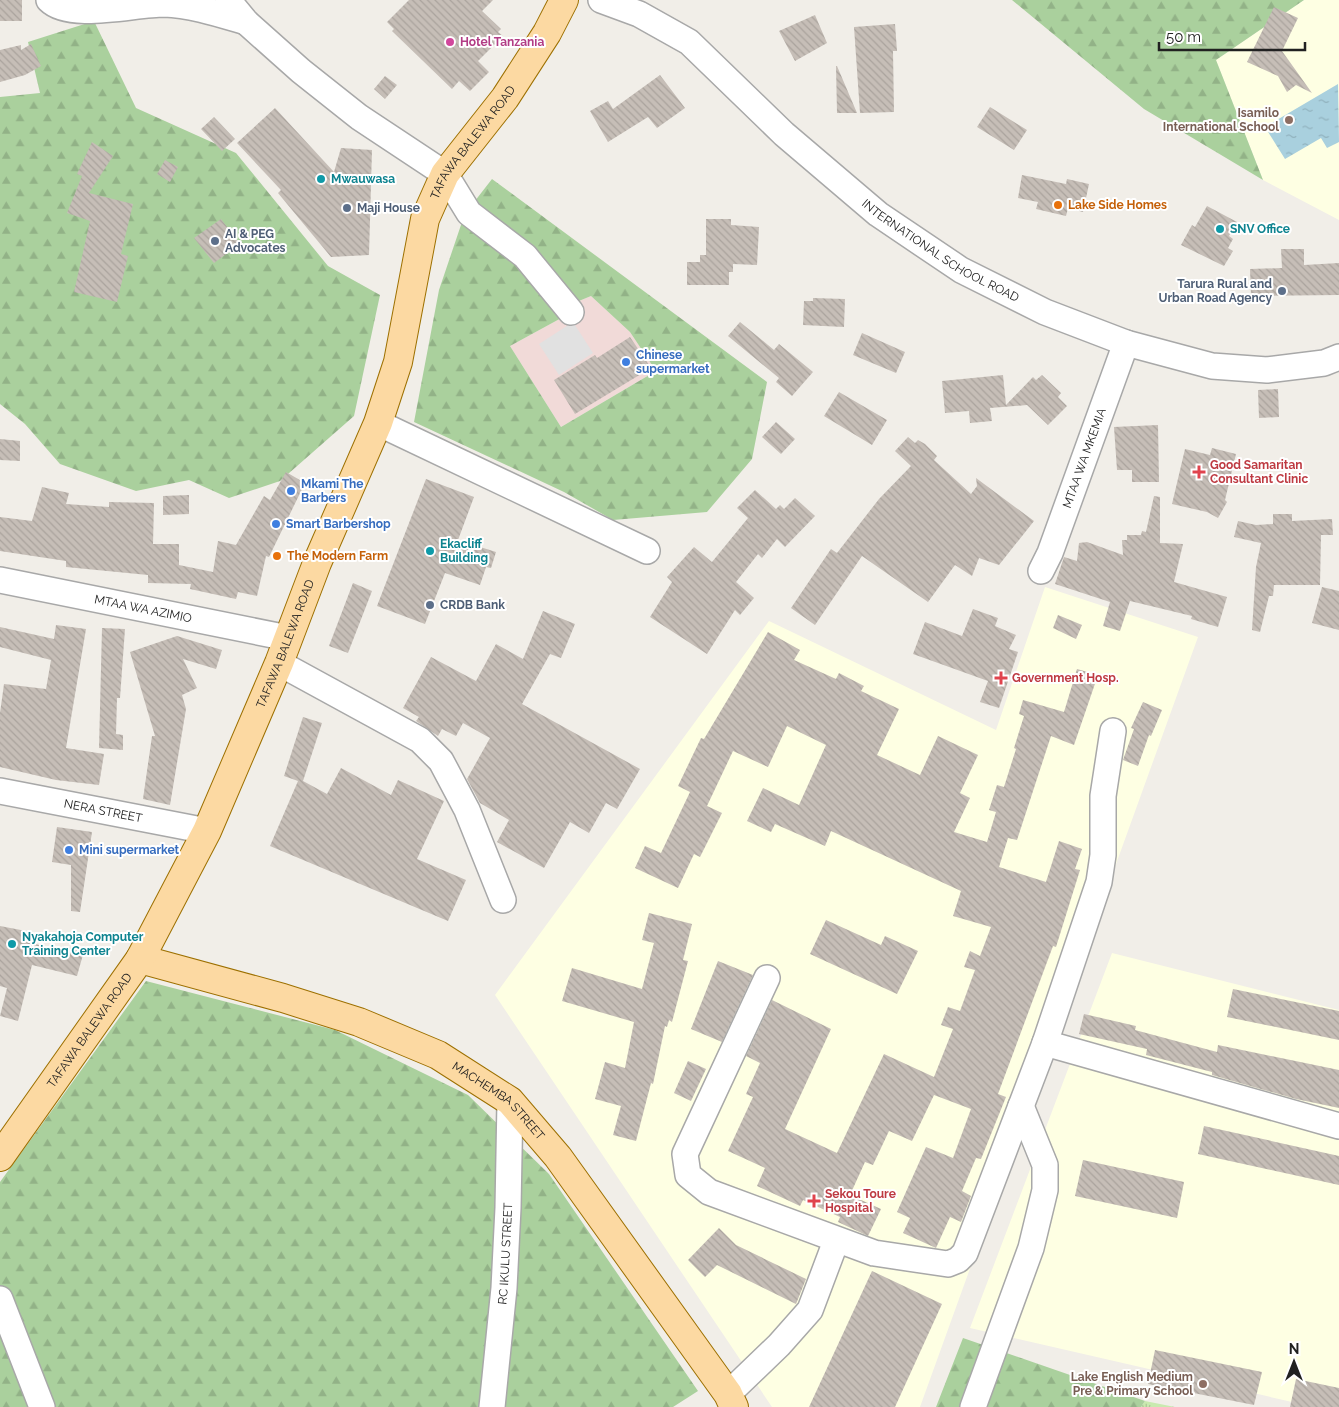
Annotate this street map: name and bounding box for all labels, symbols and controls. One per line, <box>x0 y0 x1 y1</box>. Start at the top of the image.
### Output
scale bar <box>1159 20 1305 52</box>
text: 50 m <box>1166 28 1201 46</box>
place label: Hotel Tanzania <box>460 35 544 49</box>
marker: Hotel Tanzania <box>444 36 456 48</box>
street label: TAFAWA BALEWA ROAD <box>428 83 518 202</box>
place label: Isamilo International School <box>1163 106 1279 134</box>
marker: Isamilo International School <box>1283 114 1295 126</box>
place label: Mwauwasa <box>331 172 395 186</box>
marker: Mwauwasa <box>315 173 327 185</box>
street label: INTERNATIONAL SCHOOL ROAD <box>859 196 1022 305</box>
place label: Lake Side Homes <box>1068 198 1167 212</box>
marker: Lake Side Homes <box>1052 199 1064 211</box>
place label: Maji House <box>357 201 420 215</box>
marker: Maji House <box>341 202 353 214</box>
place label: SNV Office <box>1230 222 1290 236</box>
marker: SNV Office <box>1214 223 1226 235</box>
place label: AI & PEG Advocates <box>225 227 286 255</box>
marker: AI & PEG Advocates <box>209 235 221 247</box>
place label: Tarura Rural and Urban Road Agency <box>1158 277 1272 305</box>
marker: Tarura Rural and Urban Road Agency <box>1276 285 1288 297</box>
place label: Chinese supermarket <box>636 348 710 376</box>
marker: Chinese supermarket <box>620 356 632 368</box>
street label: MTAA WA MKEMIA <box>1060 406 1109 510</box>
place label: Good Samaritan Consultant Clinic <box>1210 458 1308 486</box>
marker: Good Samaritan Consultant Clinic <box>1192 465 1206 479</box>
place label: Mkami The Barbers <box>301 477 364 505</box>
marker: Mkami The Barbers <box>285 485 297 497</box>
place label: Smart Barbershop <box>286 517 391 531</box>
marker: Smart Barbershop <box>270 518 282 530</box>
place label: Ekacliff Building <box>440 537 488 565</box>
marker: Ekacliff Building <box>424 545 436 557</box>
place label: The Modern Farm <box>287 549 388 563</box>
marker: The Modern Farm <box>271 550 283 562</box>
street label: TAFAWA BALEWA ROAD <box>254 577 317 710</box>
street label: MTAA WA AZIMIO <box>93 592 193 625</box>
place label: CRDB Bank <box>440 598 505 612</box>
marker: CRDB Bank <box>424 599 436 611</box>
marker: Government Hosp. <box>994 671 1008 685</box>
place label: Government Hosp. <box>1012 671 1119 685</box>
street label: NERA STREET <box>63 796 144 825</box>
place label: Mini supermarket <box>79 843 180 857</box>
marker: Mini supermarket <box>63 844 75 856</box>
place label: Nyakahoja Computer Training Center <box>22 930 144 958</box>
marker: Nyakahoja Computer Training Center <box>6 938 18 950</box>
street label: TAFAWA BALEWA ROAD <box>44 970 135 1091</box>
street label: MACHEMBA STREET <box>450 1059 548 1143</box>
place label: Sekou Toure Hospital <box>825 1187 896 1215</box>
marker: Sekou Toure Hospital <box>807 1194 821 1208</box>
street label: RC IKULU STREET <box>495 1202 515 1305</box>
north arrow <box>1269 1337 1319 1387</box>
text: N <box>1289 1341 1299 1357</box>
place label: Lake English Medium Pre & Primary School <box>1071 1370 1193 1398</box>
marker: Lake English Medium Pre & Primary School <box>1197 1378 1209 1390</box>

